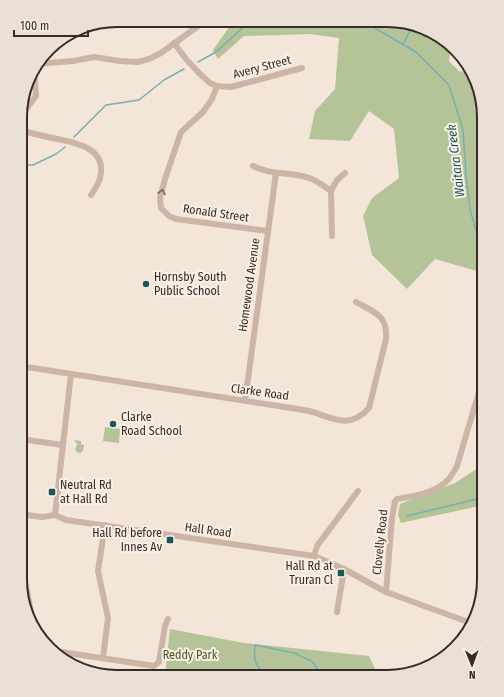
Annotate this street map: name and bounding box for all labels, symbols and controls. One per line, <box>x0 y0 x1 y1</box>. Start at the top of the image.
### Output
scale bar <box>14 12 88 38</box>
text: 100 m <box>20 19 49 33</box>
street label: Avery Street <box>231 53 293 81</box>
water label: Waitara Creek <box>444 123 467 198</box>
one-way arrow <box>157 189 165 195</box>
street label: Ronald Street <box>182 201 250 225</box>
street label: Homewood Avenue <box>235 237 263 333</box>
place label: Hornsby South Public School <box>154 270 227 298</box>
marker: Hornsby South Public School <box>141 279 151 289</box>
street label: Clarke Road <box>230 381 290 403</box>
place label: Clarke Road School <box>121 410 182 438</box>
marker: Clarke Road School <box>108 419 118 429</box>
place label: Neutral Rd at Hall Rd <box>60 478 112 506</box>
marker: Neutral Rd at Hall Rd <box>47 487 57 497</box>
street label: Clovelly Road <box>370 509 390 575</box>
street label: Hall Road <box>184 520 232 540</box>
place label: Hall Rd before Innes Av <box>92 526 163 554</box>
marker: Hall Rd before Innes Av <box>165 535 175 545</box>
place label: Hall Rd at Truran Cl <box>285 559 333 587</box>
marker: Hall Rd at Truran Cl <box>336 568 346 578</box>
north arrow <box>452 645 492 685</box>
park label: Reddy Park <box>163 648 218 662</box>
text: N <box>469 668 476 681</box>

